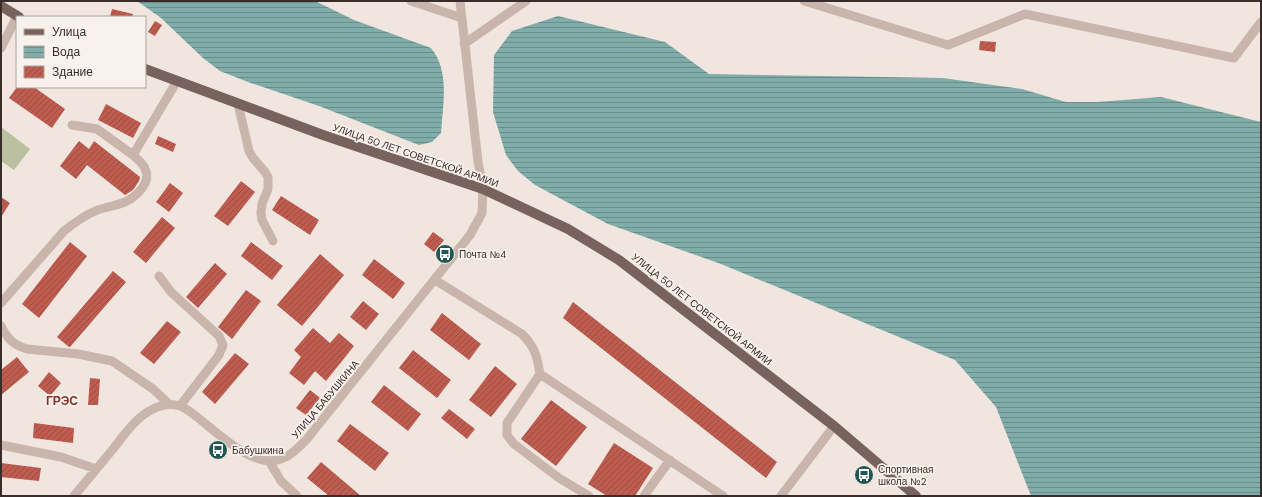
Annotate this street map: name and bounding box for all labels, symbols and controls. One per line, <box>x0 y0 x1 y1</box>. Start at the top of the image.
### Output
legend <box>16 16 146 88</box>
text: Улица <box>52 24 86 40</box>
text: Вода <box>52 44 80 60</box>
text: Здание <box>52 64 93 80</box>
street label: УЛИЦА 50 ЛЕТ СОВЕТСКОЙ АРМИИ <box>331 121 501 190</box>
bus stop icon: Почта №4 <box>434 243 456 265</box>
place label: Почта №4 <box>459 248 506 261</box>
street label: УЛИЦА 50 ЛЕТ СОВЕТСКОЙ АРМИИ <box>629 250 775 368</box>
street label: УЛИЦА БАБУШКИНА <box>289 357 362 441</box>
district label: ГРЭС <box>46 393 78 409</box>
bus stop icon: Бабушкина <box>207 439 229 461</box>
place label: Бабушкина <box>232 444 284 457</box>
place label: Спортивная школа №2 <box>878 463 934 488</box>
bus stop icon: Спортивная школа №2 <box>853 464 875 486</box>

